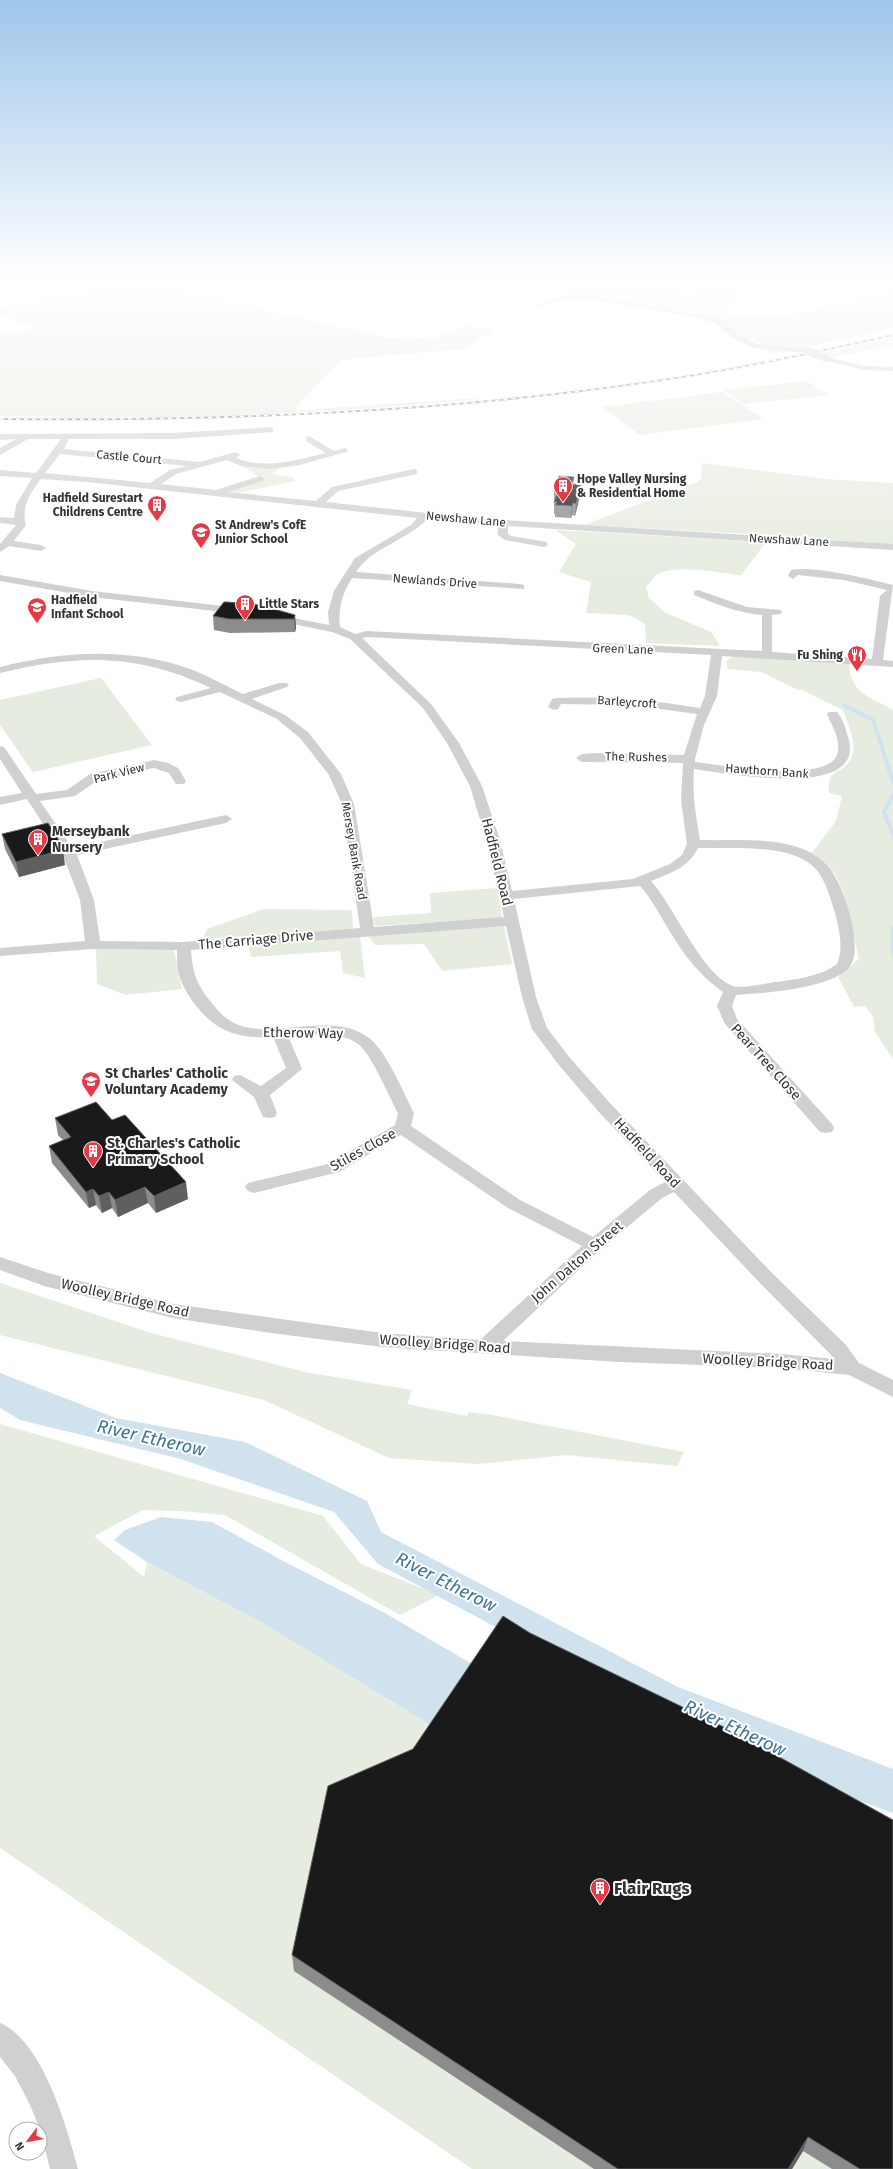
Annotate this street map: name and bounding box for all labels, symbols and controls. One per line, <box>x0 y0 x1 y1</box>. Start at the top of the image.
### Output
street label: Castle Court <box>96 447 163 467</box>
place label: Hope Valley Nursing & Residential Home <box>577 472 687 500</box>
building icon: Hope Valley Nursing & Residential Home <box>552 475 574 503</box>
place label: Hadfield Surestart Childrens Centre <box>43 491 143 519</box>
building icon: Hadfield Surestart Childrens Centre <box>146 494 168 522</box>
street label: Newshaw Lane <box>425 509 507 529</box>
place label: St Andrew's CofE Junior School <box>214 518 306 546</box>
school or university icon: St Andrew's CofE Junior School <box>190 521 212 549</box>
street label: Newshaw Lane <box>749 531 829 549</box>
street label: Newlands Drive <box>392 571 478 591</box>
place label: Hadfield Infant School <box>51 593 124 621</box>
building icon: Little Stars <box>234 593 256 621</box>
school or university icon: Hadfield Infant School <box>26 596 48 624</box>
place label: Little Stars <box>259 597 319 611</box>
street label: Green Lane <box>592 641 654 657</box>
restaurant icon: Fu Shing <box>846 644 868 672</box>
place label: Fu Shing <box>797 648 843 662</box>
street label: Barleycroft <box>597 693 658 711</box>
street label: The Rushes <box>605 749 668 765</box>
street label: Park View <box>92 760 146 786</box>
street label: Hawthorn Bank <box>725 761 810 781</box>
street label: Mersey Bank Road <box>338 801 370 901</box>
street label: Hadfield Road <box>478 816 516 908</box>
place label: Merseybank Nursery <box>52 823 130 856</box>
building icon: Merseybank Nursery <box>27 828 49 856</box>
street label: The Carriage Drive <box>198 926 314 954</box>
street label: Pear Tree Close <box>727 1020 805 1104</box>
street label: Etherow Way <box>263 1024 344 1042</box>
place label: St Charles' Catholic Voluntary Academy <box>104 1065 229 1098</box>
school or university icon: St Charles' Catholic Voluntary Academy <box>80 1070 102 1098</box>
street label: Hadfield Road <box>610 1114 684 1192</box>
street label: Stiles Close <box>327 1125 399 1175</box>
place label: St. Charles's Catholic Primary School <box>107 1135 240 1168</box>
building icon: St. Charles's Catholic Primary School <box>82 1140 104 1168</box>
street label: John Dalton Street <box>528 1217 627 1306</box>
street label: Woolley Bridge Road <box>59 1275 191 1321</box>
street label: Woolley Bridge Road <box>379 1331 511 1357</box>
street label: Woolley Bridge Road <box>702 1350 834 1374</box>
water label: River Etherow <box>95 1415 208 1461</box>
water label: River Etherow <box>392 1547 501 1617</box>
water label: River Etherow <box>680 1695 791 1762</box>
building icon: Flair Rugs <box>589 1877 611 1905</box>
place label: Flair Rugs <box>614 1878 690 1899</box>
north arrow <box>8 2121 48 2161</box>
text: N <box>12 2139 27 2153</box>

